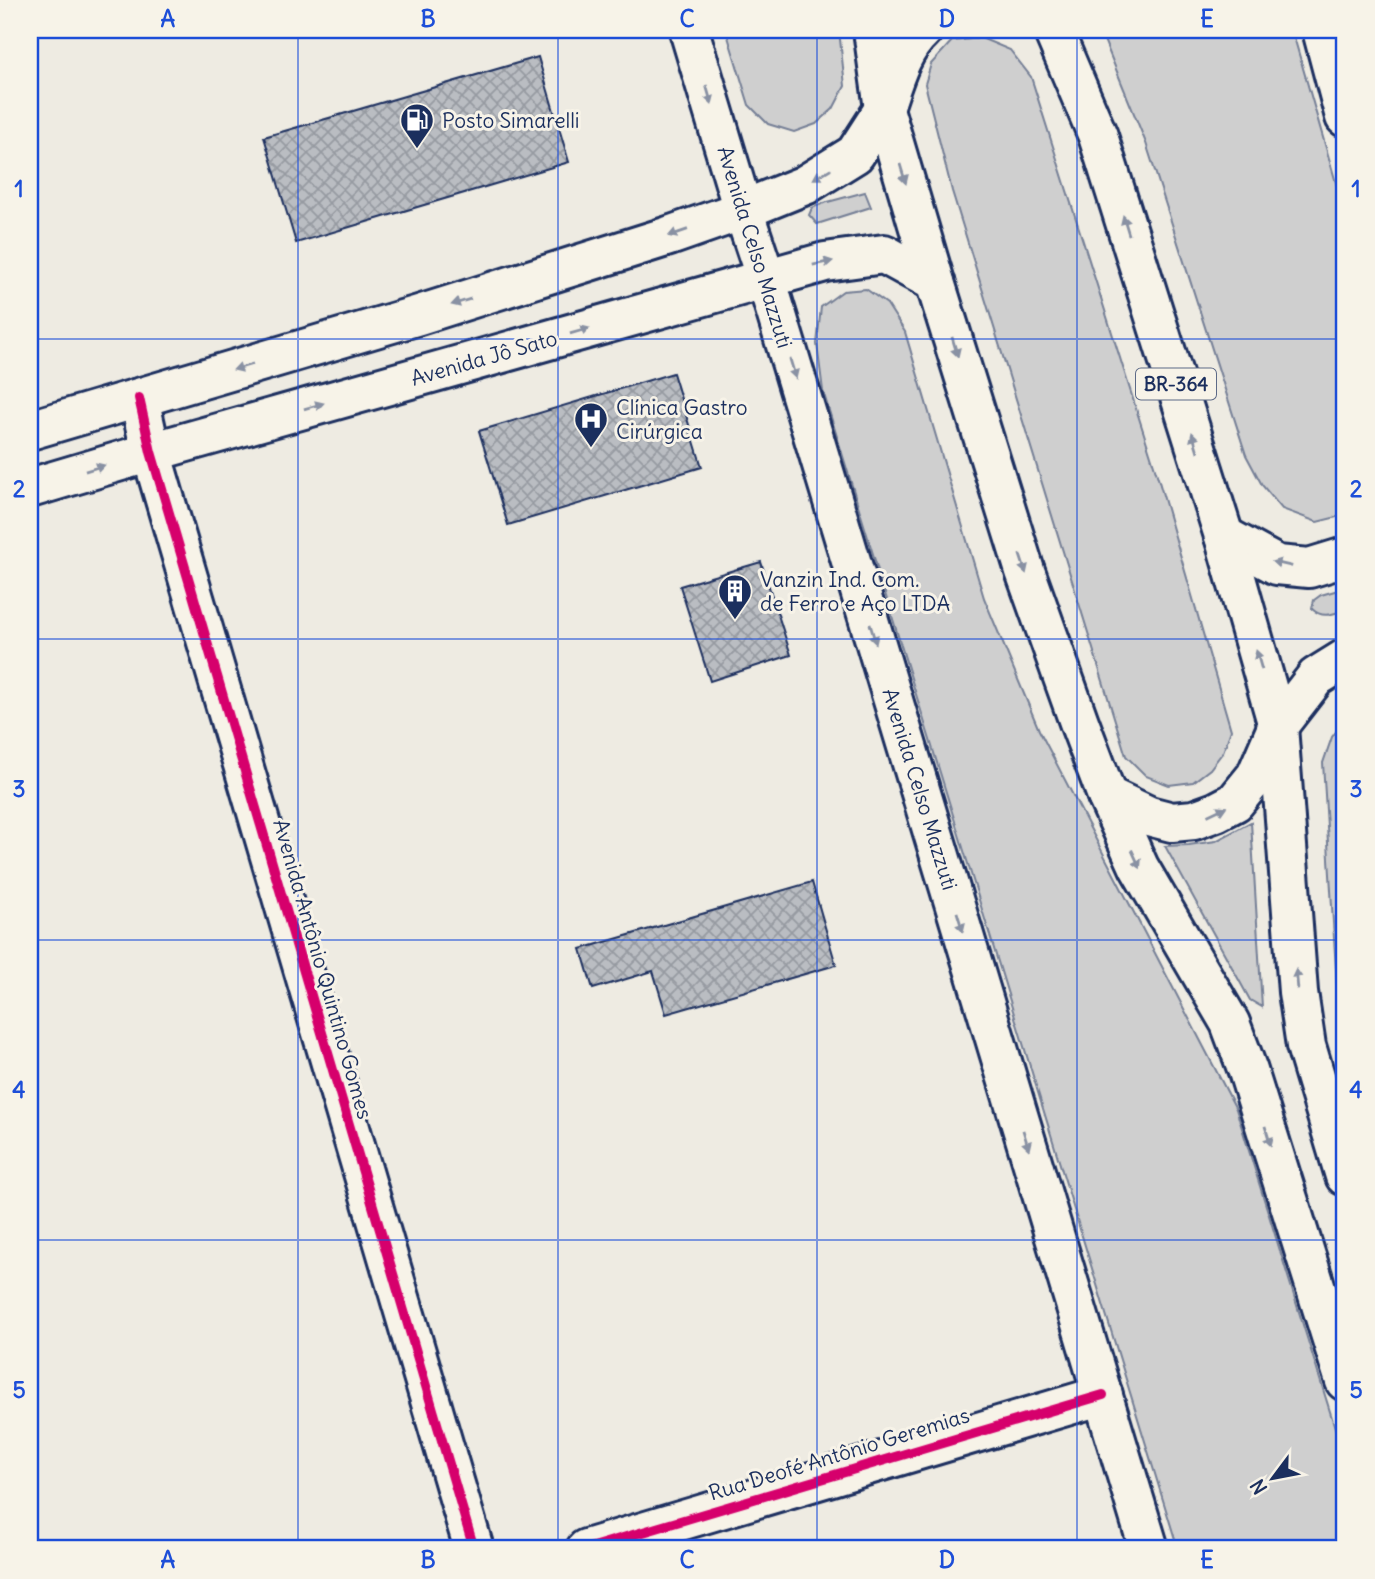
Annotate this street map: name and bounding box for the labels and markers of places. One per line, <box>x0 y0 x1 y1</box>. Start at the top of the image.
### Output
fuel station icon: Posto Simarelli <box>398 101 436 150</box>
place label: Posto Simarelli <box>442 107 580 134</box>
place label: Clínica Gastro Cirúrgica <box>616 394 748 445</box>
hospital icon: Clínica Gastro Cirúrgica <box>572 400 610 449</box>
place label: Vanzin Ind. Com. de Ferro e Aço LTDA <box>760 566 950 617</box>
building icon: Vanzin Ind. Com. de Ferro e Aço LTDA <box>716 572 754 621</box>

